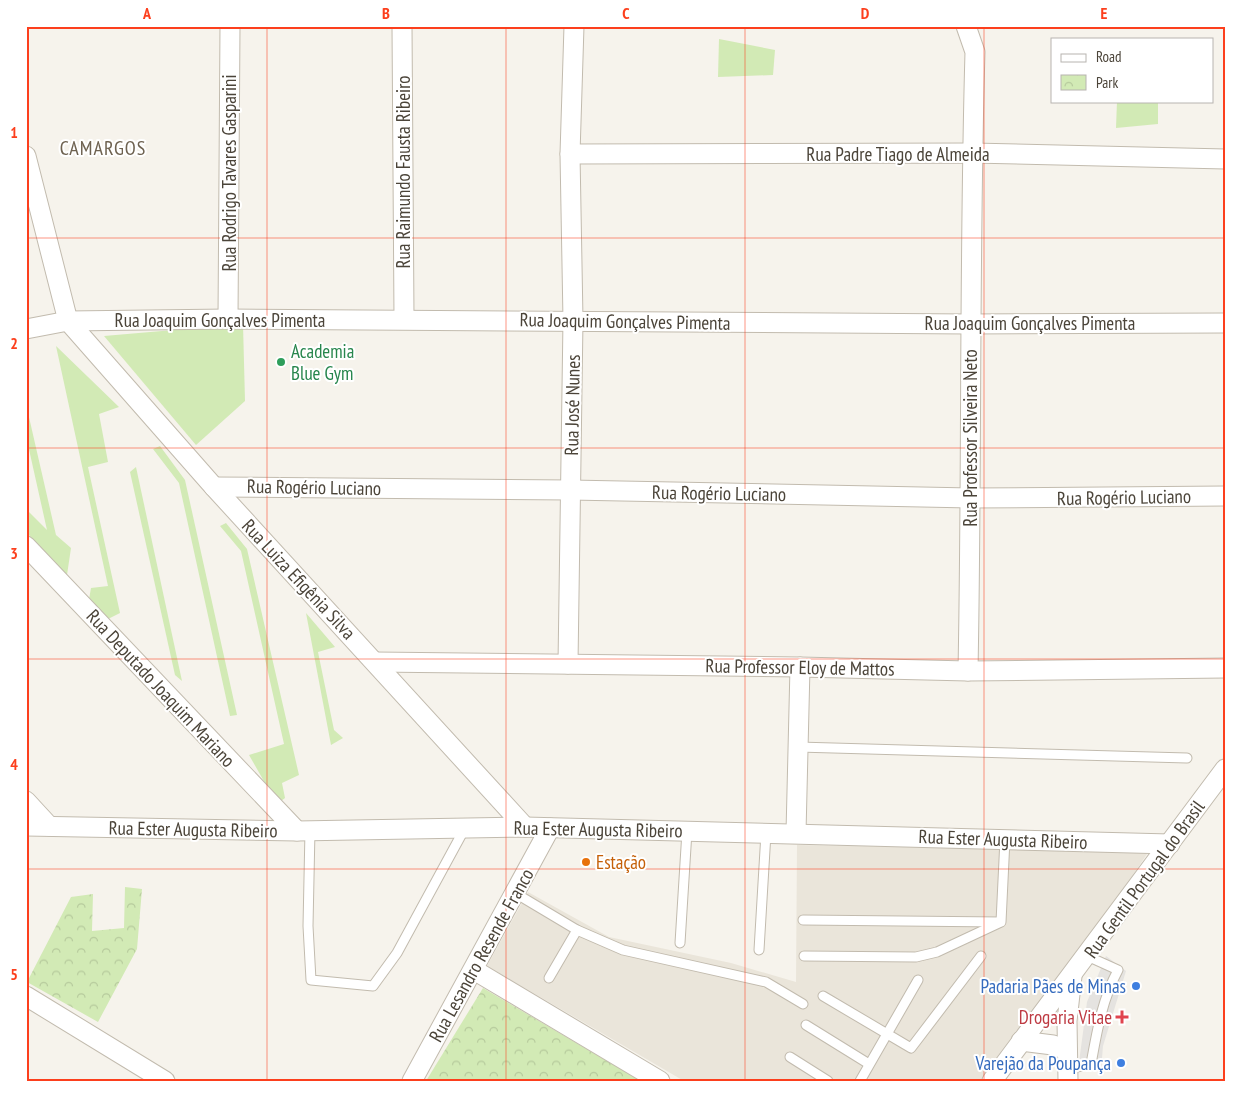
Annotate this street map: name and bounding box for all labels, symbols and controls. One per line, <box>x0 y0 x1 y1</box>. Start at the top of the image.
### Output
text: A <box>142 3 152 23</box>
text: B <box>382 3 390 23</box>
text: C <box>622 3 630 23</box>
text: D <box>861 3 870 23</box>
text: E <box>1101 3 1108 23</box>
legend <box>1051 38 1214 102</box>
text: Road <box>1096 47 1122 66</box>
text: Park <box>1096 73 1118 92</box>
street label: Rua Rodrigo Tavares Gasparini <box>217 74 241 272</box>
street label: Rua Raimundo Fausta Ribeiro <box>391 75 415 269</box>
text: 1 <box>10 122 18 142</box>
district label: CAMARGOS <box>60 135 146 161</box>
street label: Rua Padre Tiago de Almeida <box>806 142 990 166</box>
street label: Rua Joaquim Gonçalves Pimenta <box>519 307 731 335</box>
street label: Rua Joaquim Gonçalves Pimenta <box>115 308 325 332</box>
street label: Rua Joaquim Gonçalves Pimenta <box>925 311 1135 335</box>
text: 2 <box>10 333 18 353</box>
place label: Academia Blue Gym <box>291 339 354 385</box>
street label: Rua Professor Silveira Neto <box>958 349 982 527</box>
street label: Rua José Nunes <box>559 354 585 456</box>
marker: Academia Blue Gym <box>275 356 287 368</box>
street label: Rua Rogério Luciano <box>247 474 381 500</box>
street label: Rua Rogério Luciano <box>652 480 786 506</box>
street label: Rua Rogério Luciano <box>1057 484 1191 510</box>
street label: Rua Luiza Efigênia Silva <box>237 514 361 644</box>
text: 3 <box>10 543 18 563</box>
street label: Rua Deputado Joaquim Mariano <box>82 604 240 772</box>
street label: Rua Professor Eloy de Mattos <box>705 653 895 681</box>
text: 4 <box>10 754 18 774</box>
street label: Rua Gentil Portugal do Brasil <box>1079 795 1210 963</box>
street label: Rua Ester Augusta Ribeiro <box>108 816 278 842</box>
street label: Rua Ester Augusta Ribeiro <box>513 816 683 842</box>
street label: Rua Ester Augusta Ribeiro <box>918 824 1088 854</box>
place label: Estação <box>596 850 646 874</box>
marker: Estação <box>580 856 592 868</box>
street label: Rua Lesandro Resende Franco <box>423 864 539 1046</box>
text: 5 <box>10 964 18 984</box>
place label: Padaria Pães de Minas <box>980 974 1126 998</box>
marker: Padaria Pães de Minas <box>1130 980 1142 992</box>
place label: Drogaria Vitae <box>1019 1005 1112 1029</box>
marker: Drogaria Vitae <box>1116 1011 1128 1023</box>
place label: Varejão da Poupança <box>975 1051 1111 1075</box>
marker: Varejão da Poupança <box>1115 1057 1127 1069</box>

